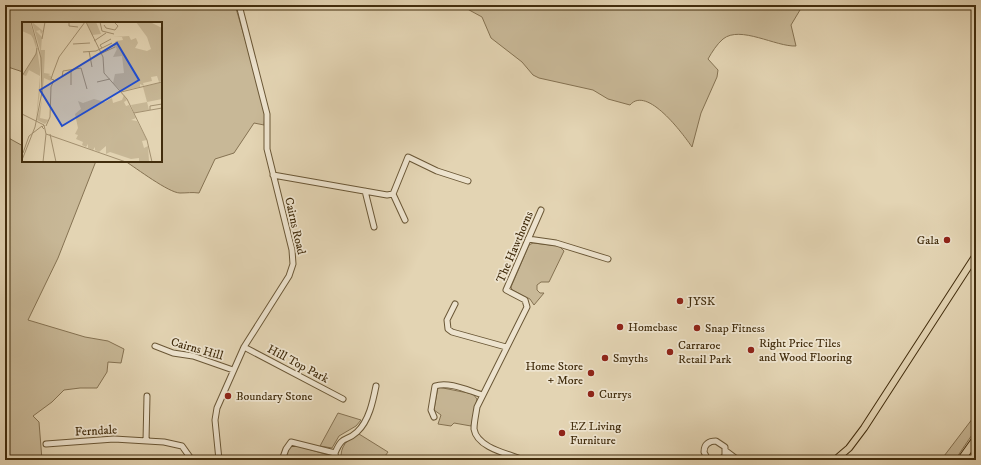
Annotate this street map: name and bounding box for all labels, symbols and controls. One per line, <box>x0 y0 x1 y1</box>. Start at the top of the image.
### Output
inset map <box>22 22 162 162</box>
street label: Cairns Road <box>281 196 309 256</box>
street label: The Hawthorns <box>493 209 537 285</box>
place label: Gala <box>917 233 940 248</box>
marker: Gala <box>942 235 952 245</box>
place label: JYSK <box>687 294 716 309</box>
marker: JYSK <box>675 296 685 306</box>
place label: Homebase <box>628 320 677 335</box>
place label: Snap Fitness <box>705 321 765 336</box>
marker: Homebase <box>615 322 625 332</box>
marker: Snap Fitness <box>692 323 702 333</box>
street label: Cairns Hill <box>169 334 225 364</box>
place label: Right Price Tiles and Wood Flooring <box>759 336 852 365</box>
place label: Carraroe Retail Park <box>678 338 732 367</box>
street label: Hill Top Park <box>265 342 331 387</box>
marker: Right Price Tiles and Wood Flooring <box>746 345 756 355</box>
marker: Carraroe Retail Park <box>665 347 675 357</box>
place label: Smyths <box>613 351 648 366</box>
marker: Smyths <box>600 353 610 363</box>
place label: Home Store + More <box>525 359 583 388</box>
marker: Home Store + More <box>586 368 596 378</box>
place label: Currys <box>599 387 631 402</box>
place label: Boundary Stone <box>236 389 312 404</box>
marker: Currys <box>586 389 596 399</box>
marker: Boundary Stone <box>223 391 233 401</box>
place label: EZ Living Furniture <box>570 419 621 448</box>
street label: Ferndale <box>74 422 118 440</box>
marker: EZ Living Furniture <box>557 428 567 438</box>

